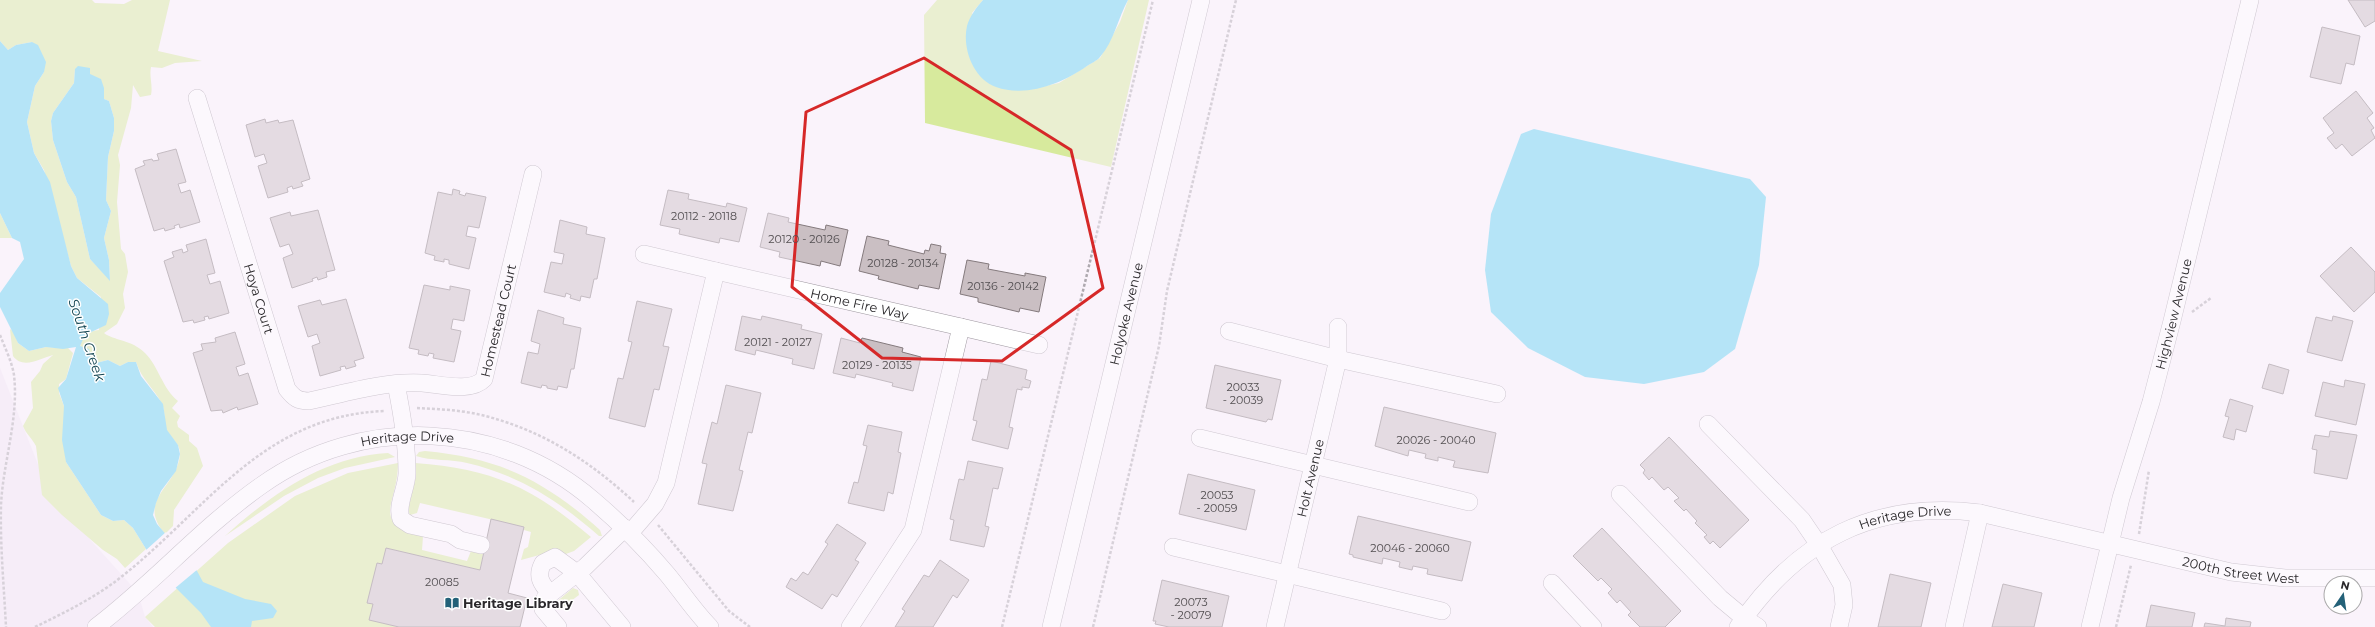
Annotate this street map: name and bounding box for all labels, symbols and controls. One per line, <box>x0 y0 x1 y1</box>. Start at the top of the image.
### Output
house number: 20112 - 20118 <box>671 209 737 223</box>
house number: 20120 - 20126 <box>768 232 840 246</box>
house number: 20128 - 20134 <box>867 256 940 270</box>
street label: Highview Avenue <box>2152 257 2195 371</box>
street label: Hoya Court <box>241 261 277 336</box>
street label: Holyoke Avenue <box>1106 261 1146 367</box>
street label: Homestead Court <box>477 262 519 379</box>
house number: 20136 - 20142 <box>967 279 1039 293</box>
street label: Home Fire Way <box>809 285 911 323</box>
water label: South Creek <box>64 296 110 384</box>
house number: 20121 - 20127 <box>744 335 812 349</box>
house number: 20129 - 20135 <box>842 358 912 372</box>
house number: 20033 - 20039 <box>1223 380 1264 407</box>
street label: Heritage Drive <box>359 428 455 449</box>
house number: 20026 - 20040 <box>1396 433 1476 447</box>
street label: Holt Avenue <box>1293 437 1327 519</box>
house number: 20053 - 20059 <box>1197 488 1238 515</box>
street label: Heritage Drive <box>1857 503 1952 532</box>
house number: 20046 - 20060 <box>1370 541 1450 555</box>
street label: 200th Street West <box>2181 553 2299 586</box>
house number: 20085 <box>425 575 459 589</box>
north arrow <box>2323 575 2363 615</box>
text: N <box>2339 577 2351 593</box>
library icon: Heritage Library <box>444 595 460 611</box>
place label: Heritage Library <box>463 595 573 611</box>
house number: 20073 - 20079 <box>1171 595 1212 622</box>

